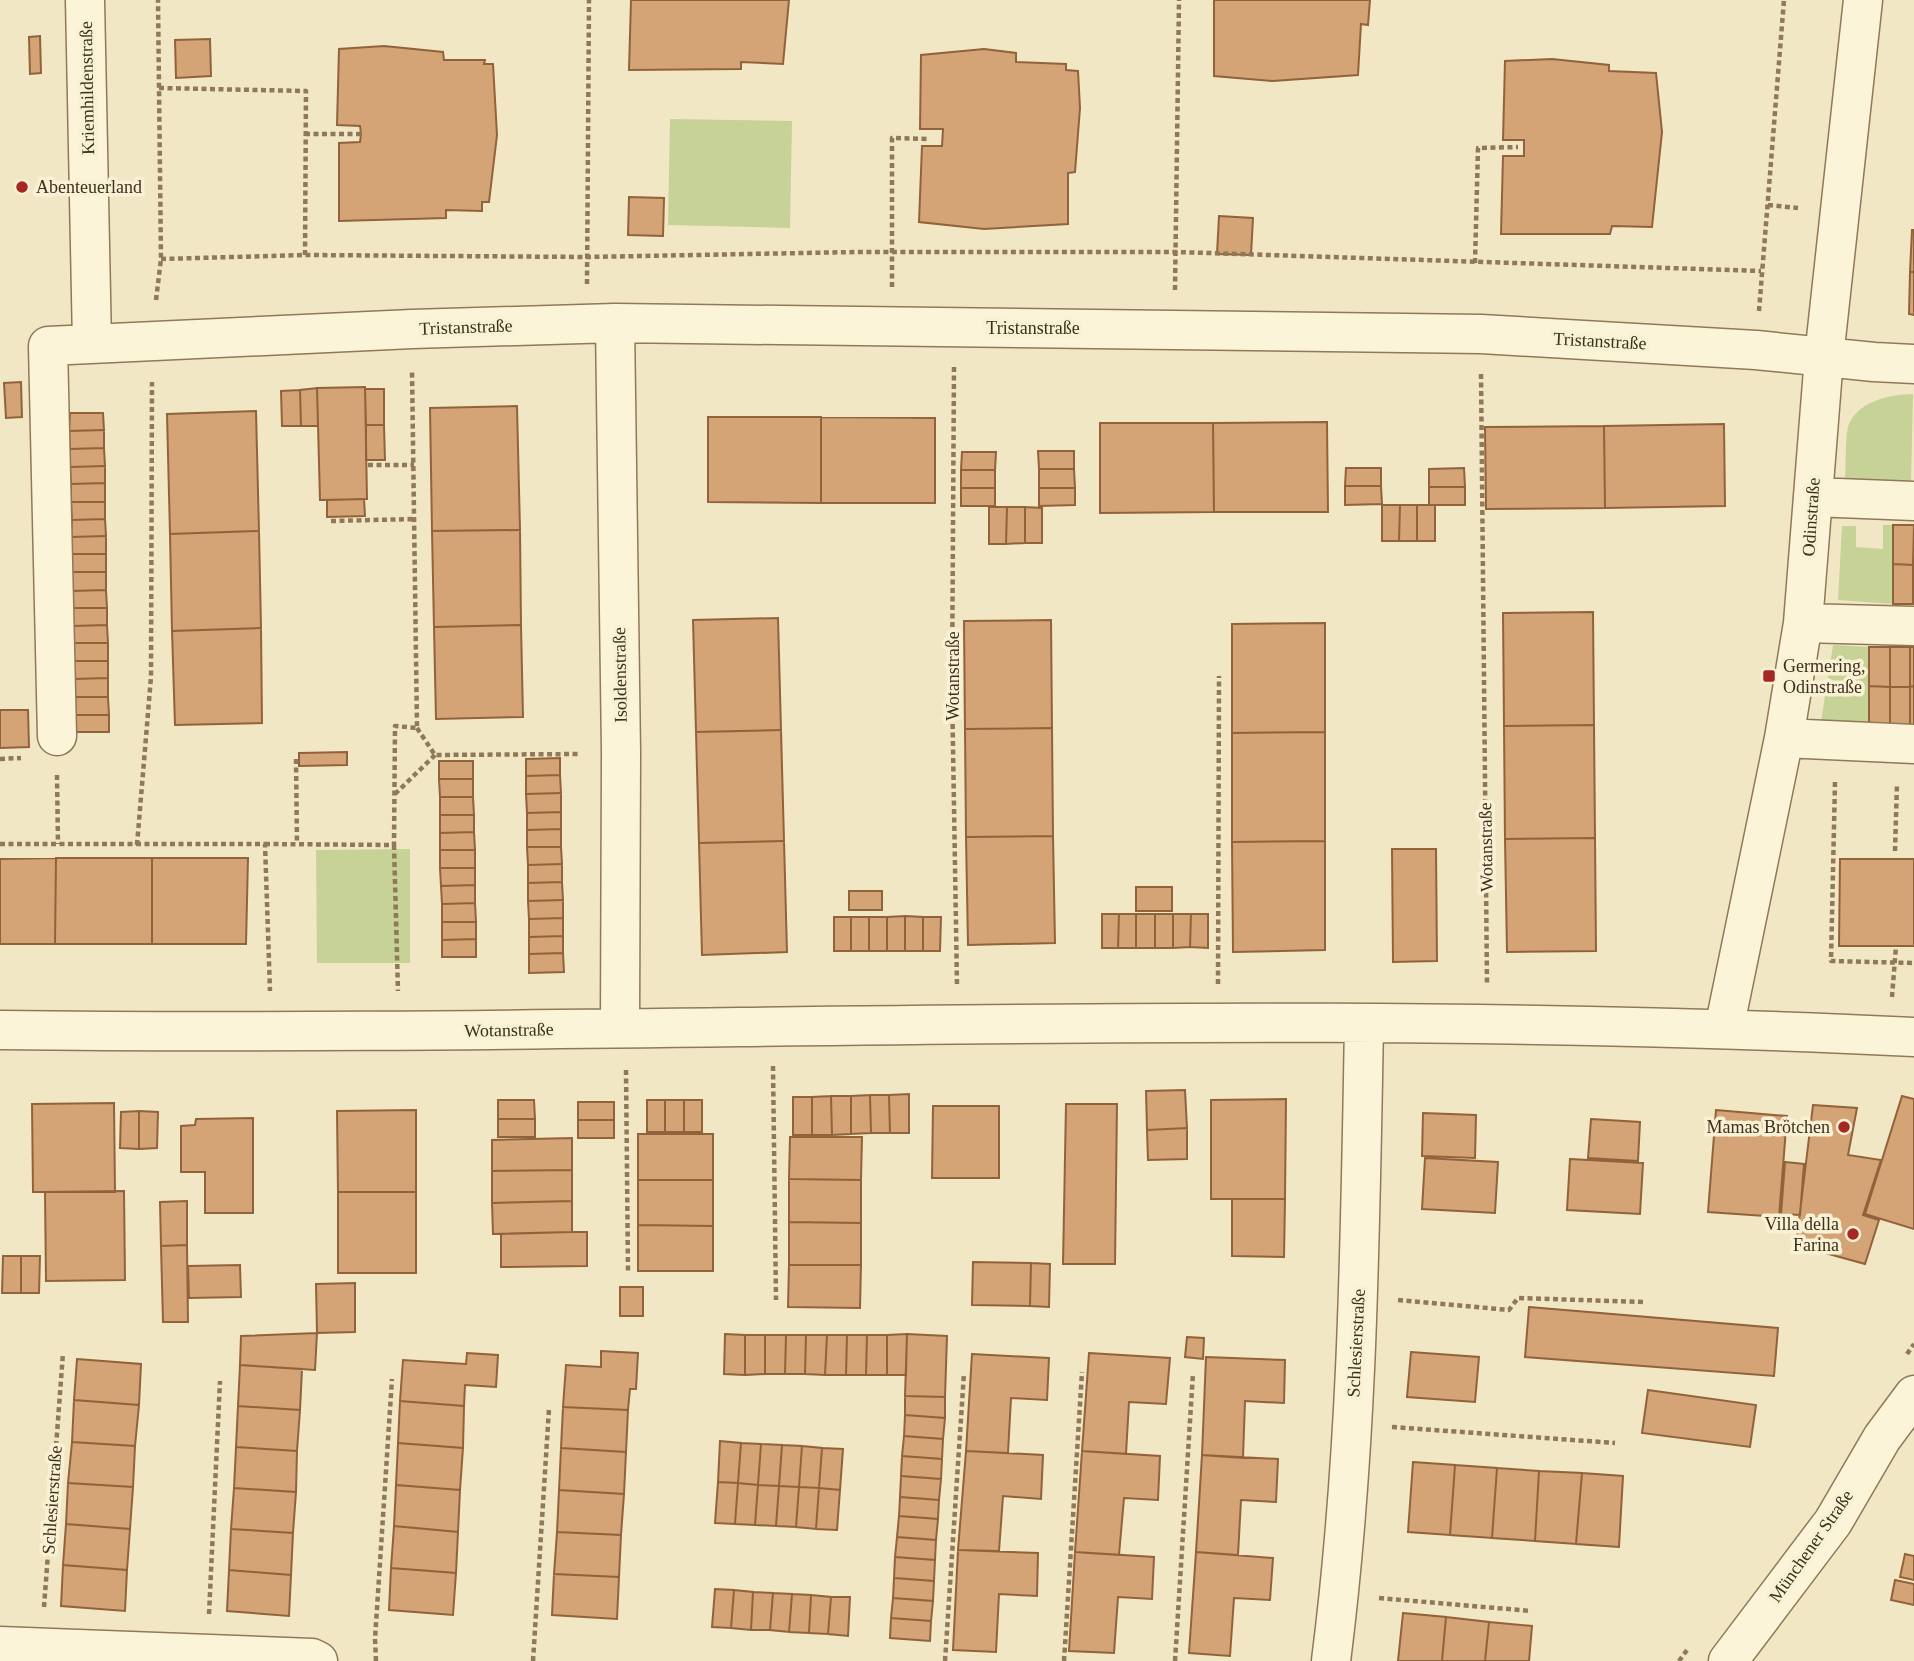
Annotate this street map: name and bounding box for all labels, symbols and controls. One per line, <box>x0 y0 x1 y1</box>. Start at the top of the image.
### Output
street label: Kriemhildenstraße <box>76 21 98 155</box>
place label: Abenteuerland <box>36 177 142 197</box>
marker: Abenteuerland <box>14 179 30 195</box>
street label: Tristanstraße <box>419 315 513 339</box>
street label: Tristanstraße <box>986 318 1080 338</box>
street label: Tristanstraße <box>1553 329 1647 353</box>
street label: Odinstraße <box>1798 477 1824 557</box>
street label: Isoldenstraße <box>609 627 631 723</box>
street label: Wotanstraße <box>943 631 963 721</box>
place label: Germering, Odinstraße <box>1783 656 1865 697</box>
marker: Germering, Odinstraße <box>1761 668 1777 684</box>
street label: Wotanstraße <box>1475 802 1497 892</box>
street label: Wotanstraße <box>464 1019 554 1041</box>
place label: Mamas Brötchen <box>1707 1117 1830 1137</box>
marker: Mamas Brötchen <box>1836 1119 1852 1135</box>
place label: Villa della Farina <box>1765 1214 1839 1255</box>
marker: Villa della Farina <box>1845 1226 1861 1242</box>
street label: Schlesierstraße <box>1343 1288 1369 1398</box>
street label: Schlesierstraße <box>38 1445 66 1555</box>
street label: Münchener Straße <box>1765 1486 1857 1606</box>

